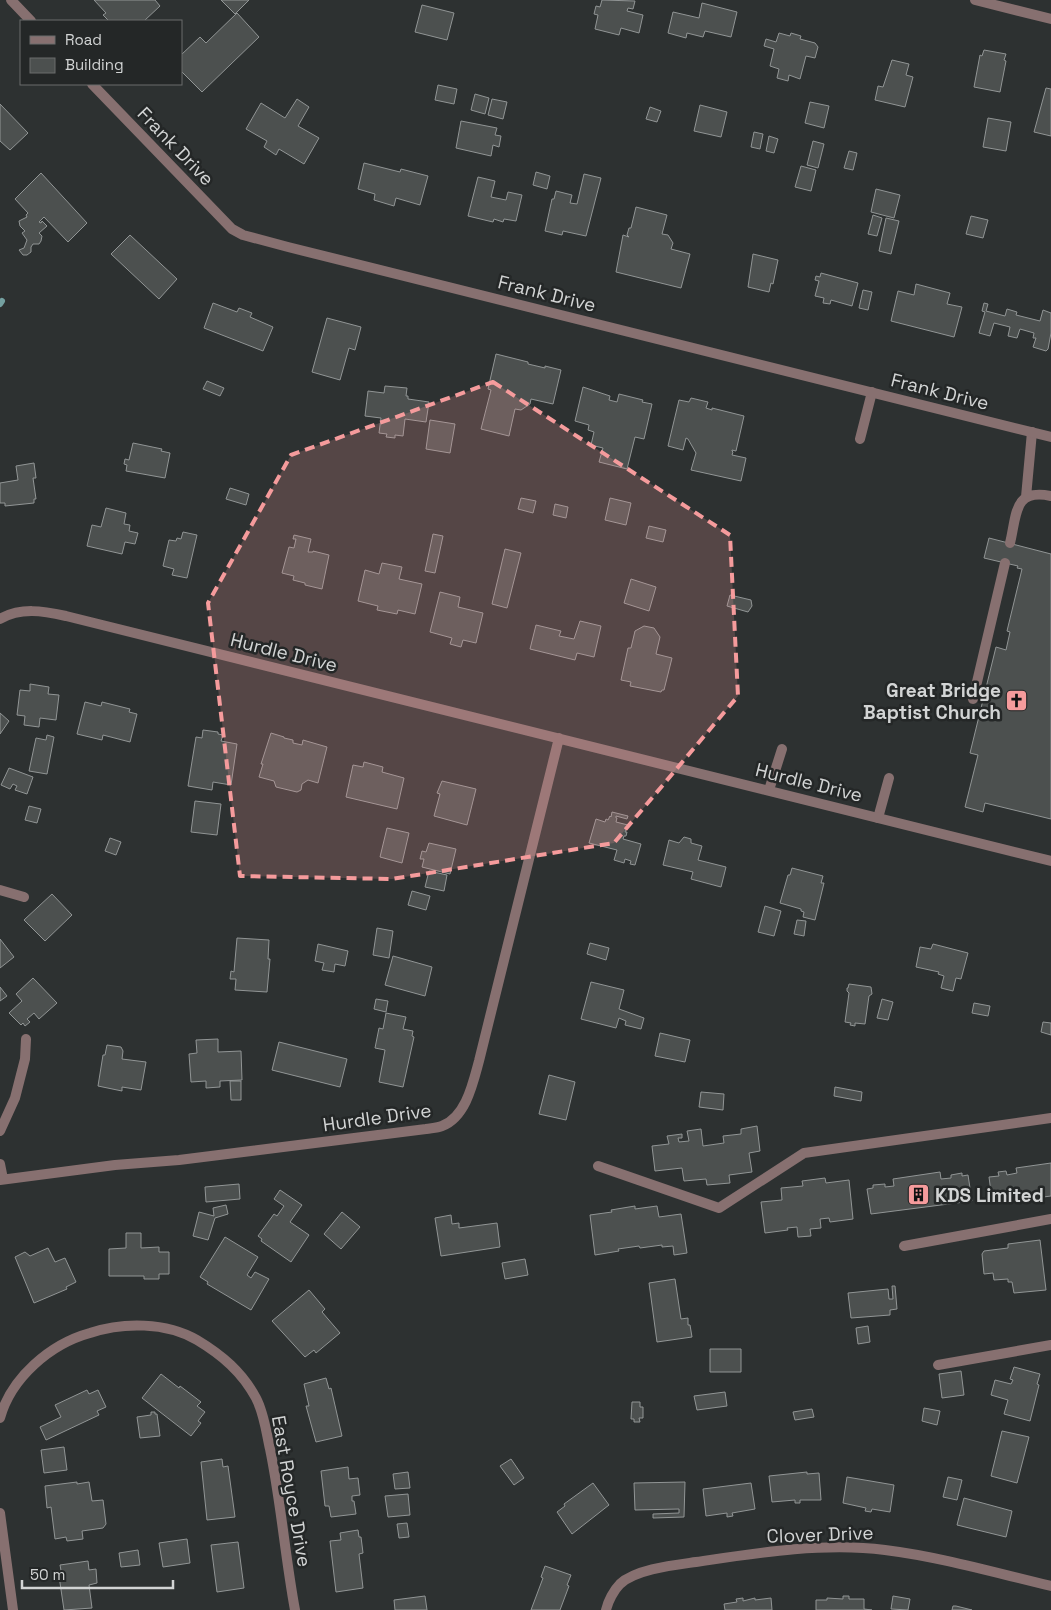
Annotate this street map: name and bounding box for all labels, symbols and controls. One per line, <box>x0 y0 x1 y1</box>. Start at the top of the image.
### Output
legend <box>20 20 182 85</box>
text: Road <box>65 30 102 49</box>
text: Building <box>65 55 124 74</box>
street label: Frank Drive <box>132 102 219 191</box>
street label: Frank Drive <box>495 269 599 318</box>
street label: Frank Drive <box>888 367 992 416</box>
street label: Hurdle Drive <box>228 627 340 678</box>
place label: Great Bridge Baptist Church <box>863 678 1001 725</box>
church icon: Great Bridge Baptist Church <box>1005 689 1029 713</box>
street label: Hurdle Drive <box>753 757 865 808</box>
street label: Hurdle Drive <box>321 1098 433 1137</box>
building icon: KDS Limited <box>907 1183 931 1207</box>
place label: KDS Limited <box>935 1183 1044 1208</box>
street label: East Royce Drive <box>266 1413 317 1569</box>
street label: Clover Drive <box>766 1520 874 1549</box>
scale bar <box>22 1558 174 1590</box>
text: 50 m <box>30 1565 65 1584</box>

